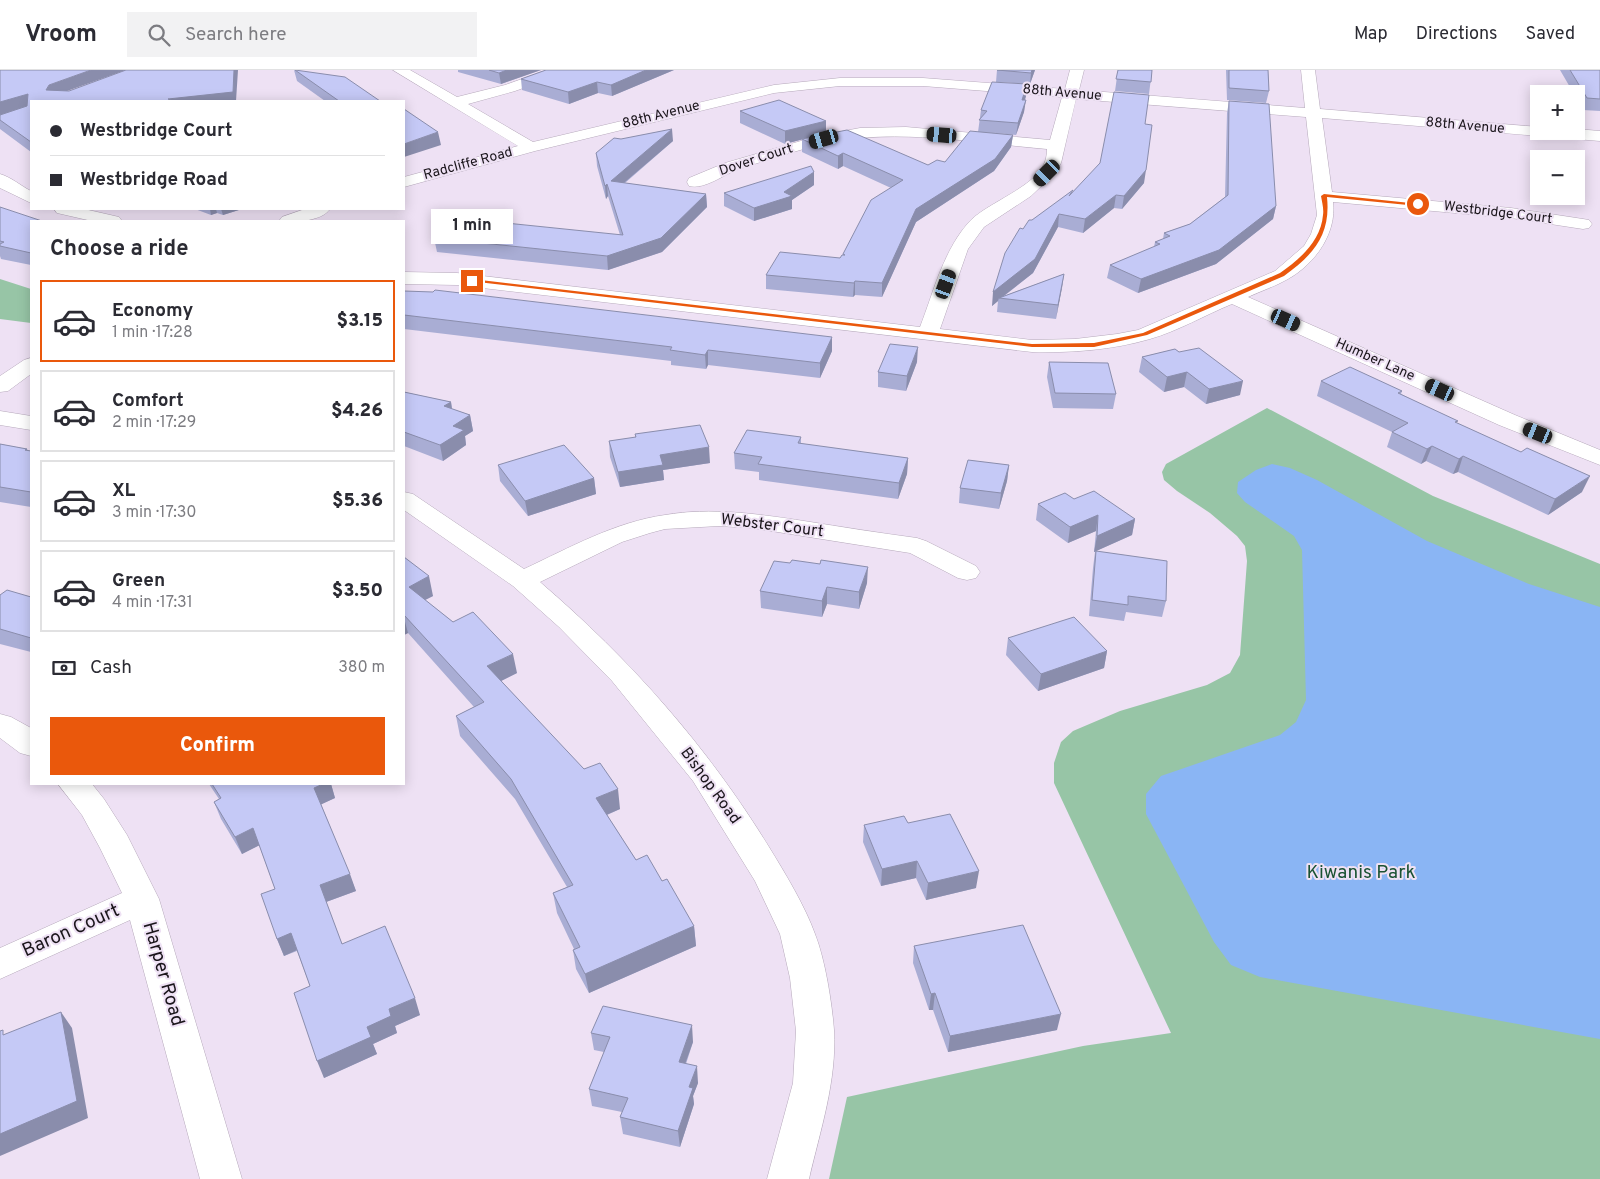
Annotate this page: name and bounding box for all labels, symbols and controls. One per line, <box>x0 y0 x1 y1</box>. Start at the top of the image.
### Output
search box <box>127 12 477 57</box>
text: Vroom <box>25 20 97 50</box>
icon: search <box>145 21 173 49</box>
text: Search here <box>185 23 287 47</box>
text: Map <box>1354 23 1388 46</box>
text: Directions <box>1416 23 1498 46</box>
text: Saved <box>1526 23 1575 46</box>
street label: 88th Avenue <box>1022 81 1102 105</box>
map controls <box>1530 85 1585 205</box>
button: + <box>1530 85 1585 140</box>
street label: 88th Avenue <box>620 97 702 133</box>
street label: 88th Avenue <box>1425 114 1505 138</box>
text: Westbridge Court <box>80 119 232 143</box>
car <box>926 126 957 144</box>
car <box>807 128 840 150</box>
street label: Dover Court <box>717 140 795 180</box>
street label: Radcliffe Road <box>422 144 514 184</box>
button: − <box>1530 150 1585 205</box>
car <box>1031 157 1062 189</box>
text: Westbridge Road <box>80 168 228 192</box>
route start <box>1407 193 1429 215</box>
street label: Westbridge Court <box>1443 198 1553 228</box>
callout: 1 min <box>431 208 513 244</box>
text: 1 min <box>452 216 492 236</box>
text: Choose a ride <box>50 236 188 263</box>
car <box>933 267 958 301</box>
route end <box>461 270 483 292</box>
icon: car <box>52 299 97 344</box>
text: Economy <box>112 299 193 323</box>
car <box>1269 307 1302 333</box>
text: $3.15 <box>337 309 383 333</box>
text: 1 min · 17:28 <box>112 323 193 343</box>
street label: Humber Lane <box>1333 335 1417 385</box>
car <box>1423 377 1456 403</box>
icon: car <box>52 389 97 434</box>
text: Comfort <box>112 389 184 413</box>
text: $4.26 <box>331 399 383 423</box>
text: 2 min · 17:29 <box>112 413 196 433</box>
car <box>1521 420 1554 446</box>
icon: car <box>52 479 97 524</box>
text: XL <box>112 479 135 503</box>
text: $5.36 <box>332 489 383 513</box>
text: 3 min · 17:30 <box>112 503 197 523</box>
street label: Webster Court <box>719 510 825 542</box>
icon: car <box>52 569 97 614</box>
text: Green <box>112 569 165 593</box>
text: $3.50 <box>332 579 383 603</box>
text: 4 min · 17:31 <box>112 593 193 613</box>
icon: cash <box>50 654 78 682</box>
text: Cash <box>90 656 132 680</box>
text: 380 m <box>338 658 385 678</box>
button: Confirm <box>50 717 385 775</box>
street label: Bishop Road <box>675 744 745 828</box>
park label: Kiwanis Park <box>1306 861 1416 885</box>
street label: Baron Court <box>19 899 123 963</box>
street label: Harper Road <box>137 919 189 1029</box>

